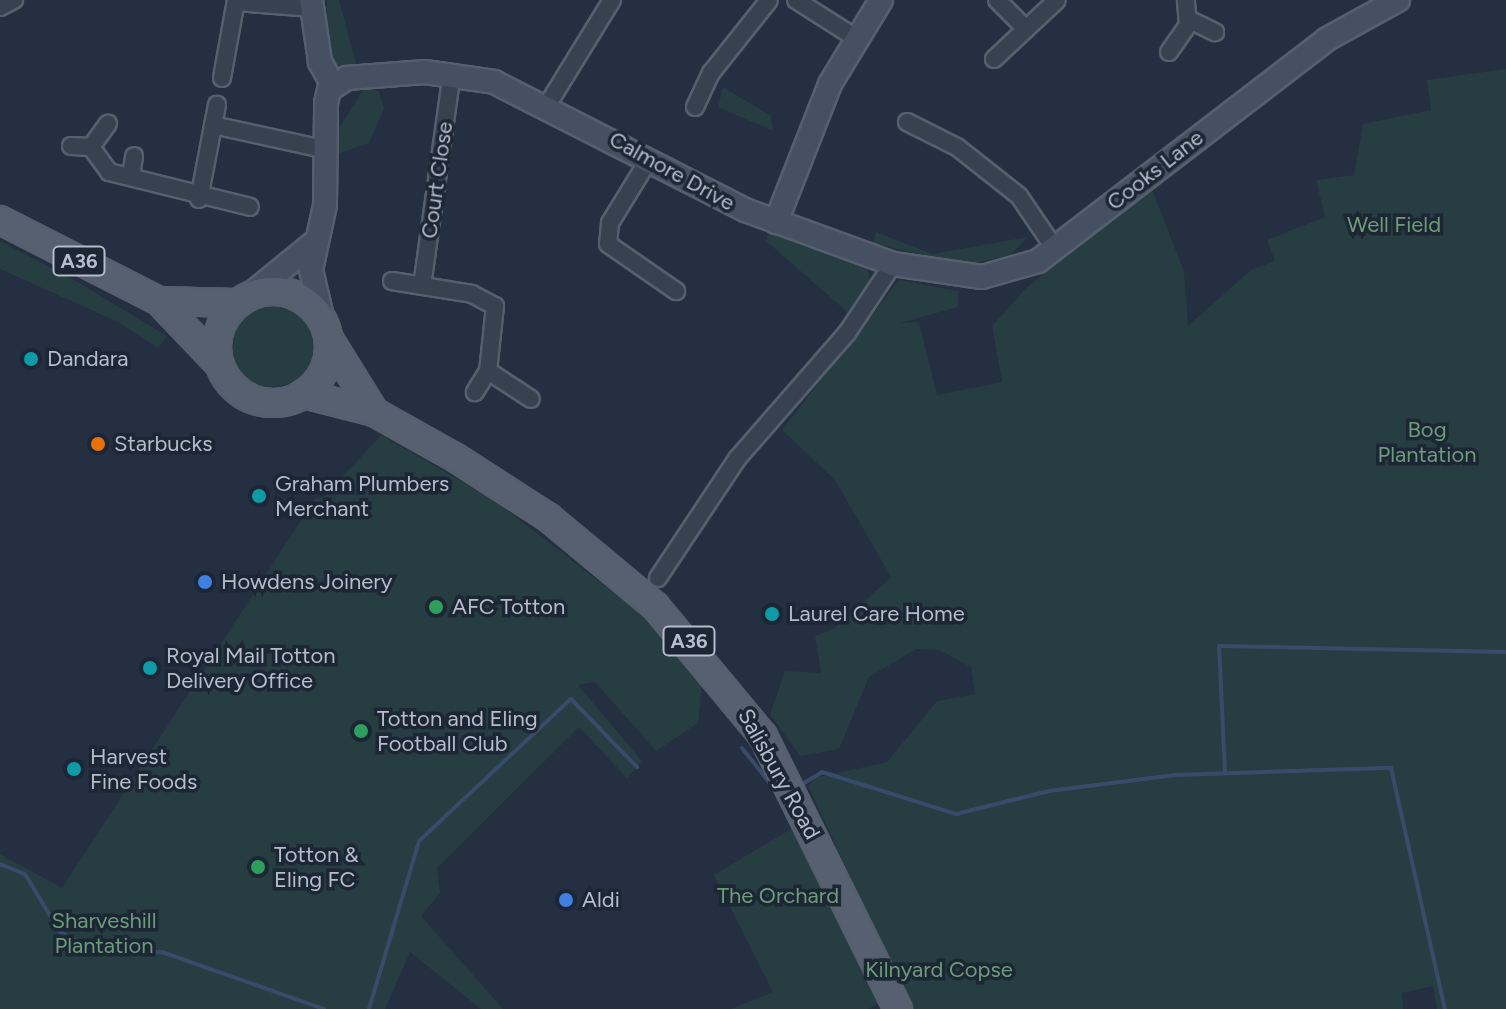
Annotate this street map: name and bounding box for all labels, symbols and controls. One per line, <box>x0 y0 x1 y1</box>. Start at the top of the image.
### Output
street label: Court Close <box>416 120 458 240</box>
street label: Cooks Lane <box>1102 124 1208 216</box>
street label: Calmore Drive <box>605 126 739 216</box>
park label: Well Field <box>1347 212 1441 238</box>
road number: A36 <box>51 245 107 277</box>
place label: Dandara <box>47 346 128 372</box>
marker: Dandara <box>22 350 40 368</box>
park label: Bog Plantation <box>1377 416 1477 468</box>
place label: Starbucks <box>114 431 212 457</box>
marker: Starbucks <box>89 435 107 453</box>
place label: Graham Plumbers Merchant <box>275 470 449 522</box>
marker: Graham Plumbers Merchant <box>250 487 268 505</box>
place label: Howdens Joinery <box>221 569 392 595</box>
marker: Howdens Joinery <box>196 573 214 591</box>
place label: AFC Totton <box>452 594 565 620</box>
marker: AFC Totton <box>427 598 445 616</box>
place label: Laurel Care Home <box>788 601 965 627</box>
marker: Laurel Care Home <box>763 605 781 623</box>
road number: A36 <box>661 625 717 657</box>
place label: Royal Mail Totton Delivery Office <box>166 642 335 694</box>
marker: Royal Mail Totton Delivery Office <box>141 659 159 677</box>
street label: Salisbury Road <box>732 704 826 844</box>
place label: Totton and Eling Football Club <box>377 705 538 756</box>
marker: Totton and Eling Football Club <box>352 722 370 740</box>
place label: Harvest Fine Foods <box>90 743 197 794</box>
marker: Harvest Fine Foods <box>65 760 83 778</box>
place label: Totton & Eling FC <box>274 841 359 892</box>
marker: Totton & Eling FC <box>249 858 267 876</box>
park label: The Orchard <box>717 883 839 909</box>
place label: Aldi <box>582 887 620 913</box>
marker: Aldi <box>557 891 575 909</box>
park label: Sharveshill Plantation <box>52 907 156 958</box>
park label: Kilnyard Copse <box>865 957 1013 983</box>

